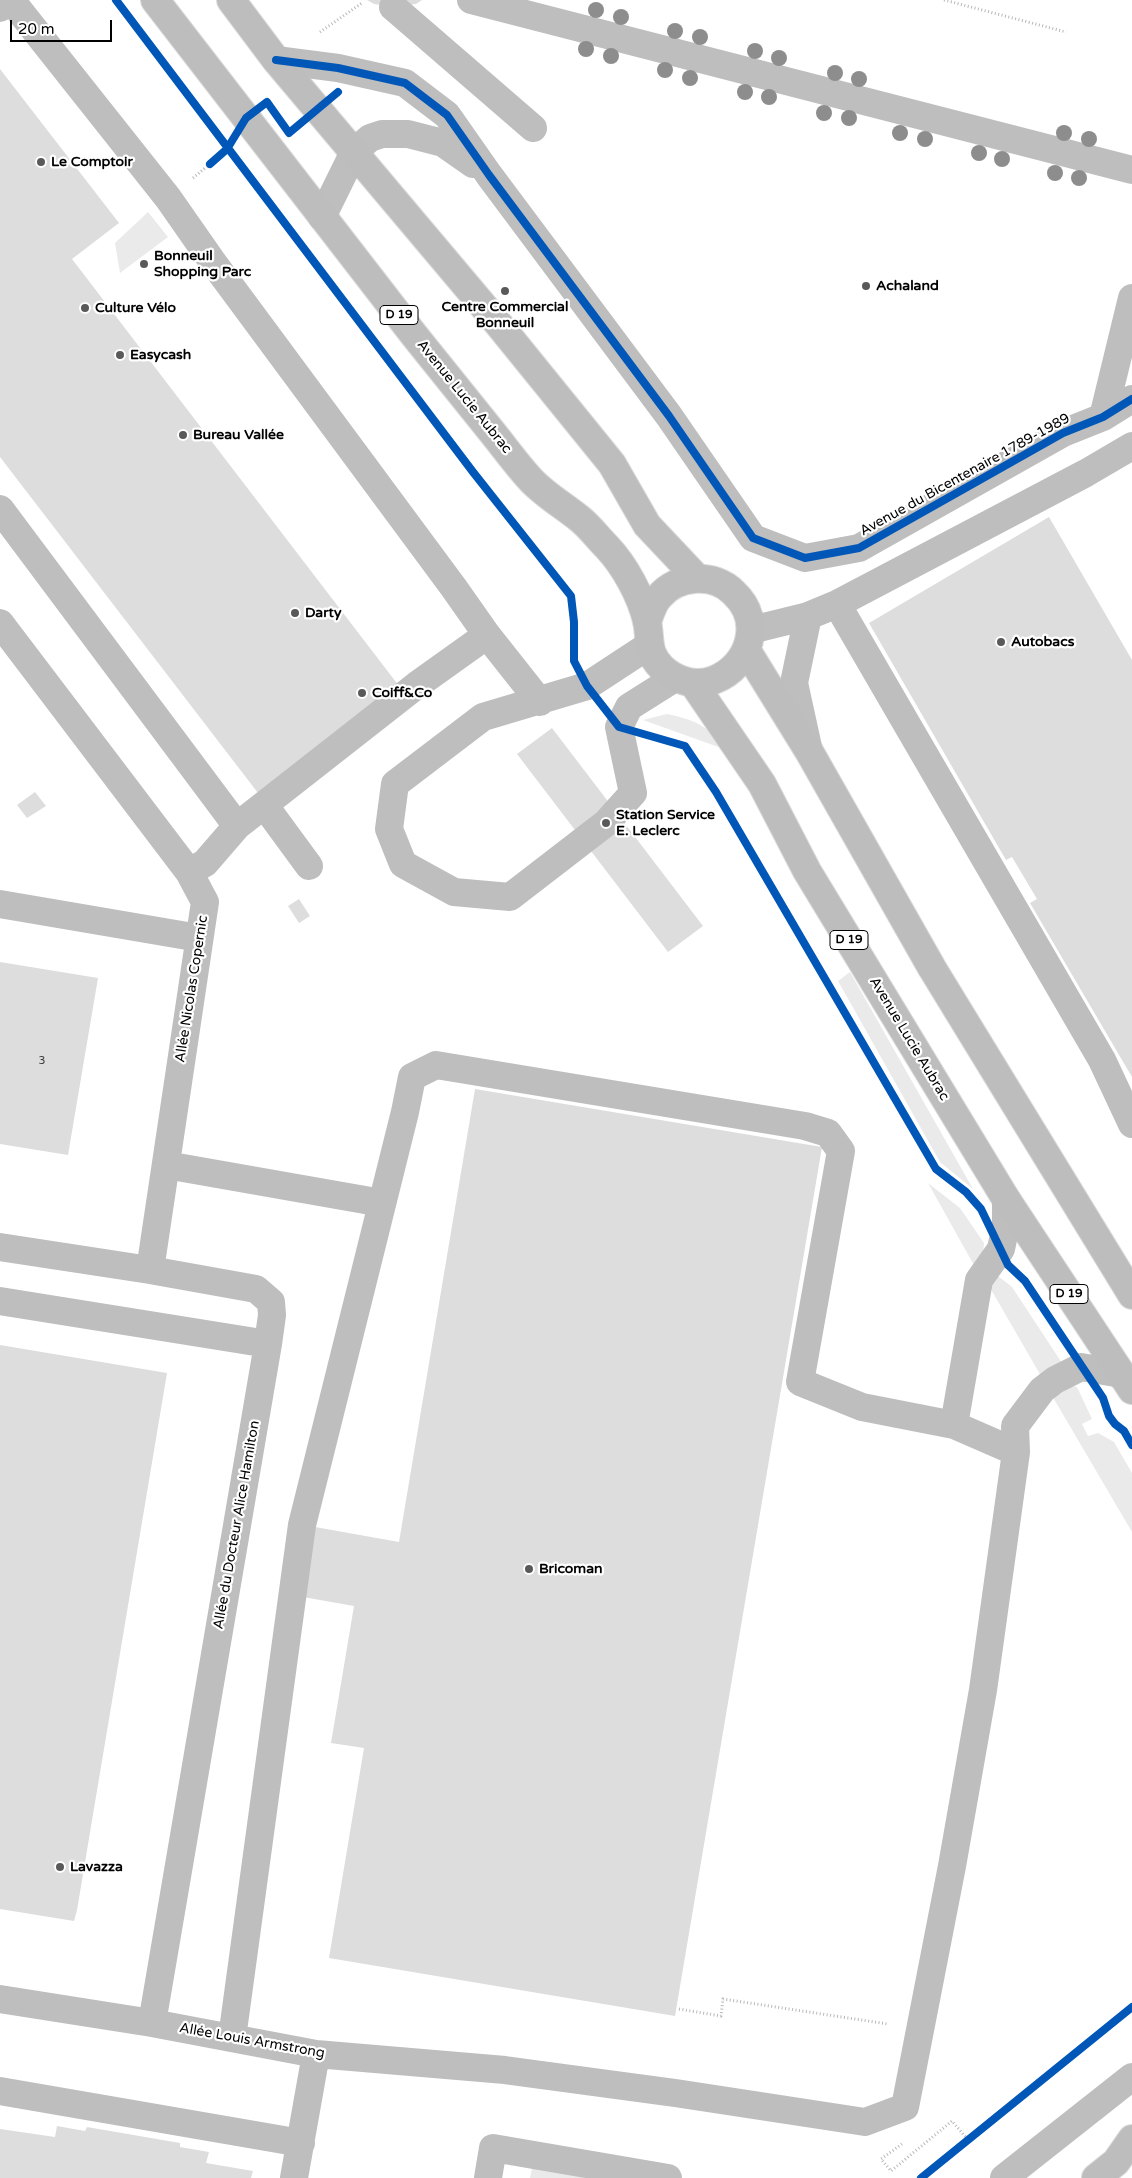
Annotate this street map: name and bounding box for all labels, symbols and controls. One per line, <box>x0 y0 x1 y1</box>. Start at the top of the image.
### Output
scale bar <box>12 10 115 42</box>
text: 20 m <box>18 20 55 38</box>
place label: Le Comptoir <box>51 154 133 170</box>
marker: Le Comptoir <box>35 156 47 168</box>
place label: Bonneuil Shopping Parc <box>154 248 251 280</box>
marker: Bonneuil Shopping Parc <box>138 258 150 270</box>
place label: Achaland <box>876 278 939 294</box>
marker: Achaland <box>860 280 872 292</box>
marker: Centre Commercial Bonneuil <box>499 285 511 297</box>
place label: Centre Commercial Bonneuil <box>442 299 568 332</box>
place label: Culture Vélo <box>95 300 176 316</box>
marker: Culture Vélo <box>79 302 91 314</box>
road number: D 19 <box>380 306 418 324</box>
street label: Avenue Lucie Aubrac <box>413 337 515 457</box>
place label: Easycash <box>130 347 191 363</box>
marker: Easycash <box>114 349 126 361</box>
street label: Avenue du Bicentenaire 1789-1989 <box>857 410 1073 540</box>
place label: Bureau Vallée <box>193 427 284 443</box>
marker: Bureau Vallée <box>177 429 189 441</box>
place label: Darty <box>305 605 341 621</box>
marker: Darty <box>289 607 301 619</box>
place label: Autobacs <box>1011 634 1074 650</box>
marker: Autobacs <box>995 636 1007 648</box>
place label: Coiff&Co <box>372 685 432 701</box>
marker: Coiff&Co <box>356 687 368 699</box>
place label: Station Service E. Leclerc <box>616 807 715 840</box>
marker: Station Service E. Leclerc <box>600 817 612 829</box>
street label: Allée Nicolas Copernic <box>172 914 212 1064</box>
road number: D 19 <box>830 930 868 950</box>
street label: Avenue Lucie Aubrac <box>865 974 953 1104</box>
house number: 3 <box>39 1054 45 1068</box>
road number: D 19 <box>1050 1285 1088 1304</box>
street label: Allée du Docteur Alice Hamilton <box>210 1419 264 1631</box>
place label: Bricoman <box>539 1561 603 1577</box>
marker: Bricoman <box>523 1563 535 1575</box>
place label: Lavazza <box>70 1859 123 1875</box>
marker: Lavazza <box>54 1861 66 1873</box>
street label: Allée Louis Armstrong <box>178 2020 326 2062</box>

